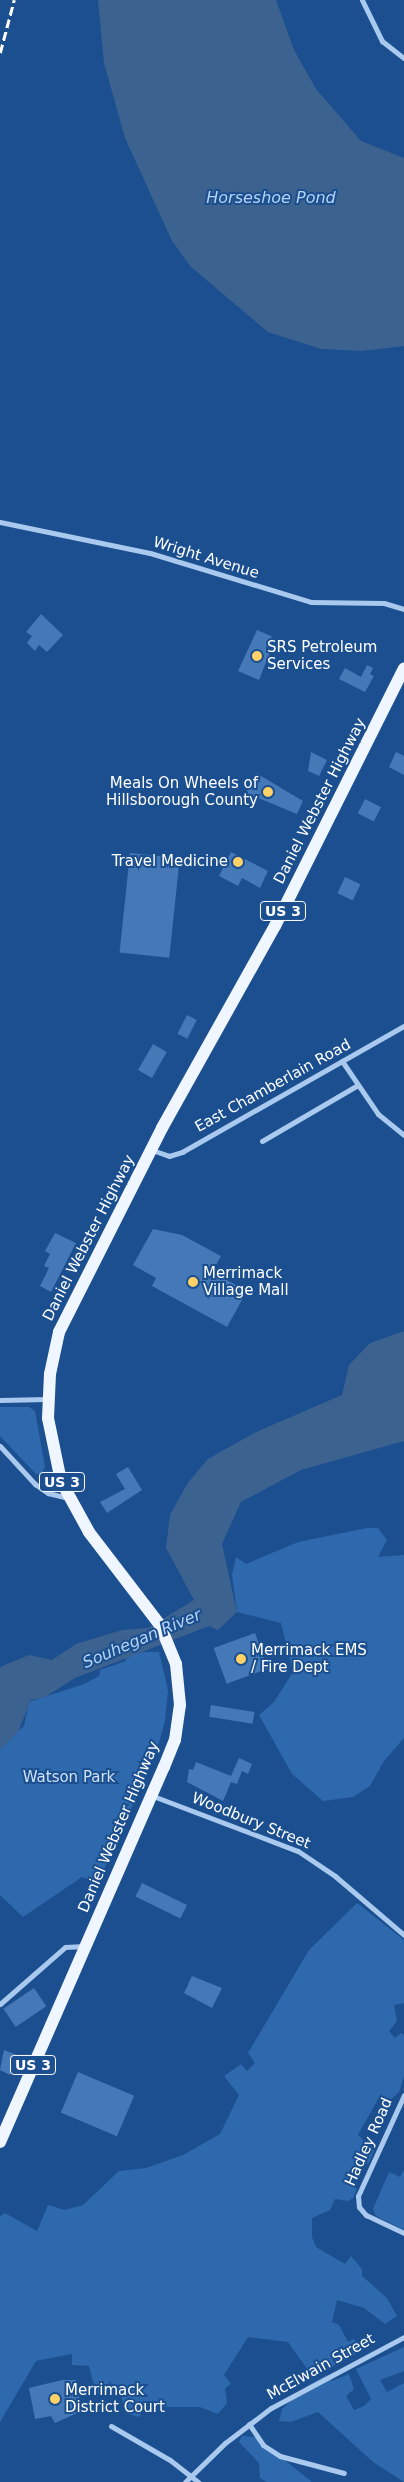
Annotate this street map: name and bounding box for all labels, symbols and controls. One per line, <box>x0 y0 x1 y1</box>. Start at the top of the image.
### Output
water label: Horseshoe Pond <box>206 188 336 208</box>
street label: Wright Avenue <box>151 533 261 583</box>
place label: SRS Petroleum Services <box>267 638 377 673</box>
marker: SRS Petroleum Services <box>251 650 263 662</box>
street label: Daniel Webster Highway <box>270 715 370 887</box>
place label: Meals On Wheels of Hillsborough County <box>106 774 258 809</box>
marker: Meals On Wheels of Hillsborough County <box>262 786 274 798</box>
place label: Travel Medicine <box>112 853 228 871</box>
marker: Travel Medicine <box>232 856 244 868</box>
road number: US 3 <box>259 899 307 922</box>
street label: East Chamberlain Road <box>192 1036 354 1136</box>
street label: Daniel Webster Highway <box>39 1152 139 1324</box>
place label: Merrimack Village Mall <box>203 1264 289 1299</box>
marker: Merrimack Village Mall <box>187 1276 199 1288</box>
road number: US 3 <box>38 1470 86 1494</box>
water label: Souhegan River <box>80 1605 204 1673</box>
place label: Merrimack EMS / Fire Dept <box>251 1641 367 1676</box>
marker: Merrimack EMS / Fire Dept <box>235 1653 247 1665</box>
street label: Daniel Webster Highway <box>75 1739 163 1915</box>
park label: Watson Park <box>23 1769 115 1787</box>
street label: Woodbury Street <box>189 1789 313 1853</box>
road number: US 3 <box>9 2054 57 2076</box>
street label: Hadley Road <box>342 2095 396 2189</box>
street label: McElwain Street <box>264 2330 378 2404</box>
place label: Merrimack District Court <box>65 2381 165 2416</box>
marker: Merrimack District Court <box>49 2393 61 2405</box>

